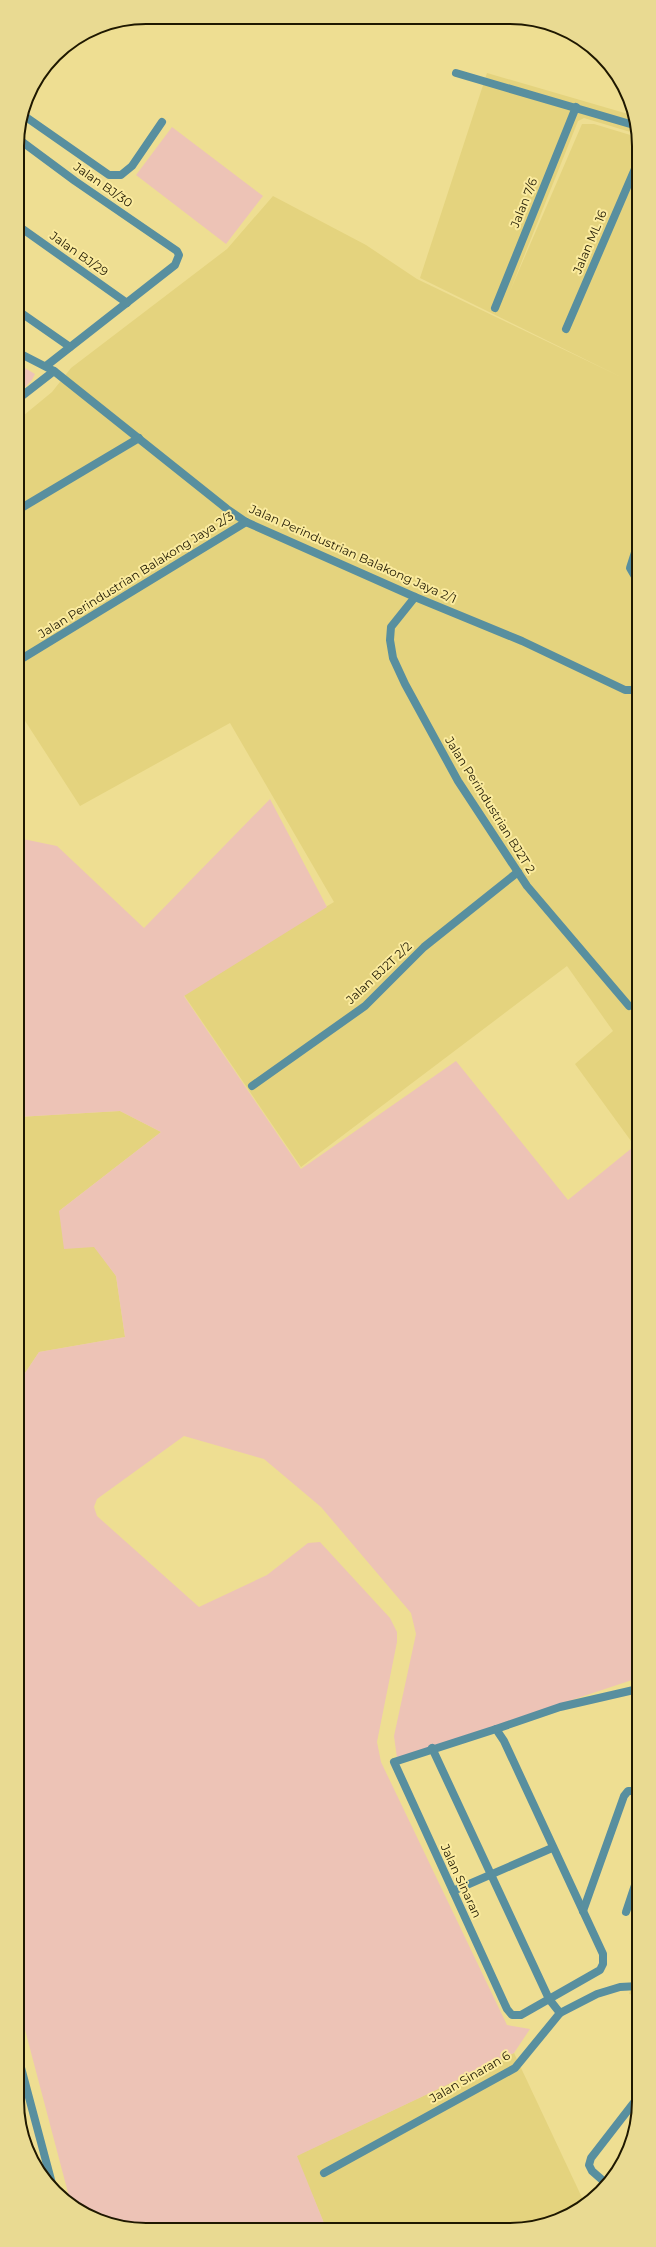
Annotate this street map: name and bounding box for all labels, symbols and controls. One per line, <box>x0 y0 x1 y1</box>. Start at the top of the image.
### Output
street label: Jalan BJ/30 <box>70 158 136 210</box>
street label: Jalan 7/6 <box>506 176 540 231</box>
street label: Jalan ML 16 <box>569 208 610 277</box>
street label: Jalan BJ/29 <box>46 227 111 279</box>
street label: Jalan Perindustrian Balakong Jaya 2/1 <box>246 501 459 606</box>
street label: Jalan Perindustrian Balakong Jaya 2/3 <box>35 508 236 642</box>
street label: Jalan Perindustrian BJ2T 2 <box>442 733 539 876</box>
street label: Jalan BJ2T 2/2 <box>342 938 415 1008</box>
street label: Jalan Sinaran <box>437 1840 485 1920</box>
street label: Jalan Sinaran 6 <box>426 2047 513 2106</box>

